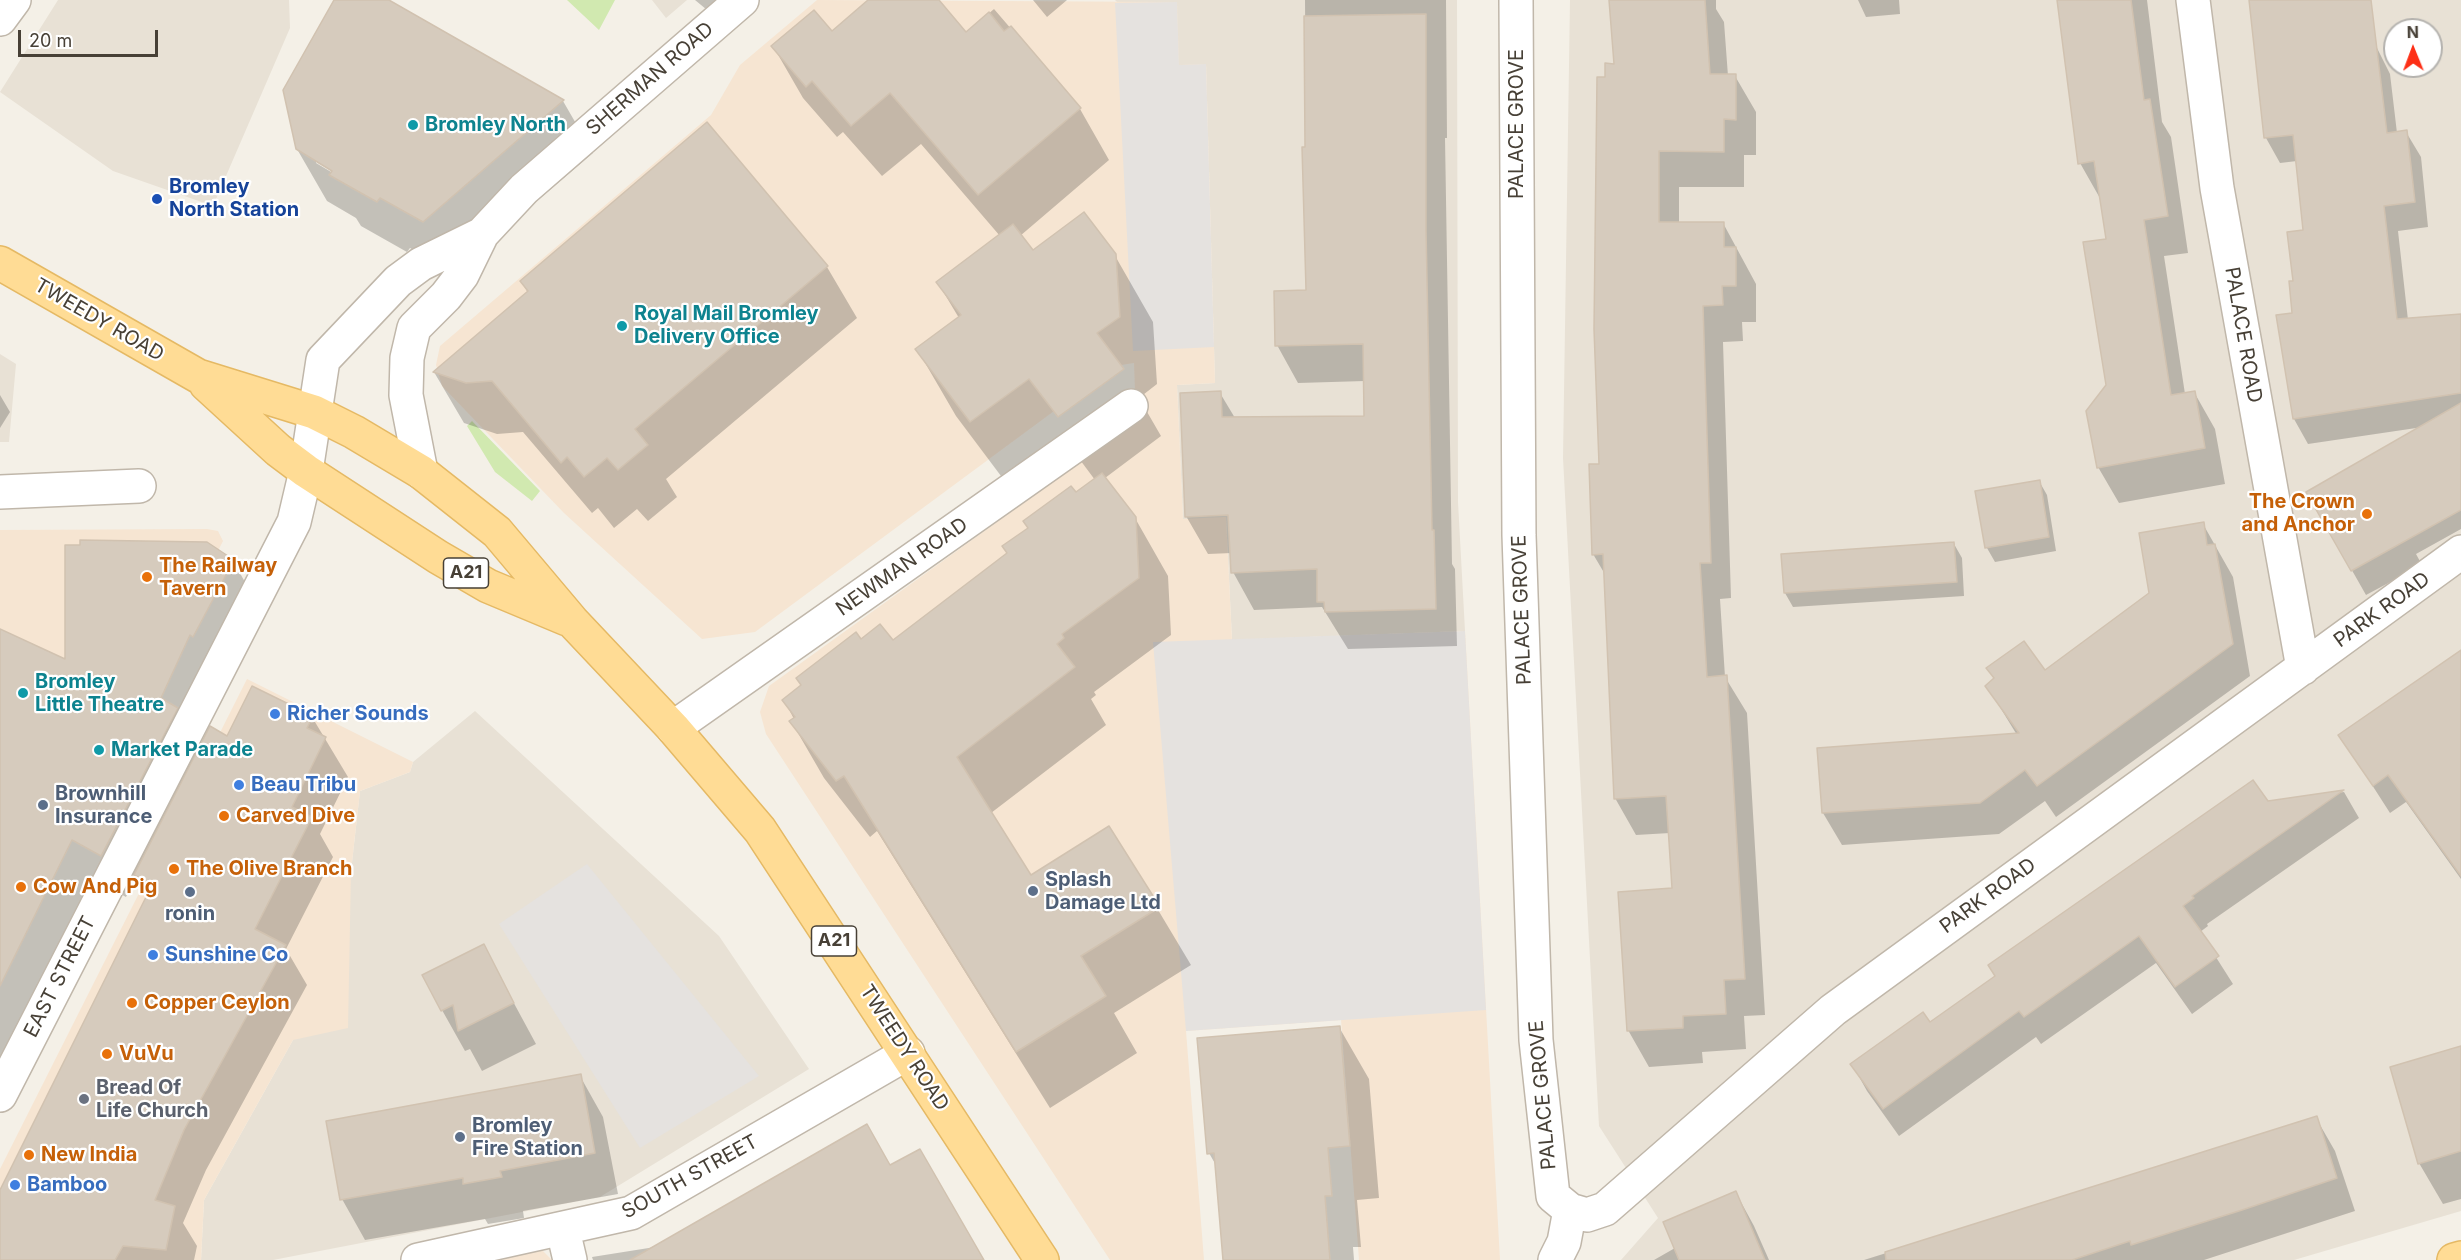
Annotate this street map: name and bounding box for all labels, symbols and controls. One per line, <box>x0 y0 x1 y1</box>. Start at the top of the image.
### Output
street label: SHERMAN ROAD <box>581 17 719 141</box>
scale bar <box>21 18 160 56</box>
north arrow <box>2383 18 2443 78</box>
text: N <box>2406 22 2419 42</box>
text: 20 m <box>29 30 72 51</box>
street label: PALACE GROVE <box>1505 49 1529 199</box>
place label: Bromley North <box>425 113 566 137</box>
marker: Bromley North <box>406 118 420 132</box>
place label: Bromley North Station <box>169 175 299 222</box>
marker: Bromley North Station <box>150 192 164 206</box>
street label: PALACE ROAD <box>2219 265 2267 405</box>
street label: TWEEDY ROAD <box>30 273 168 367</box>
place label: Royal Mail Bromley Delivery Office <box>634 302 819 349</box>
marker: Royal Mail Bromley Delivery Office <box>615 319 629 333</box>
place label: The Crown and Anchor <box>2242 490 2355 537</box>
marker: The Crown and Anchor <box>2360 507 2374 521</box>
street label: NEWMAN ROAD <box>832 513 972 621</box>
street label: PALACE GROVE <box>1507 535 1537 685</box>
place label: The Railway Tavern <box>159 554 277 601</box>
road number: A21 <box>444 558 488 588</box>
street label: PARK ROAD <box>2329 567 2435 653</box>
marker: The Railway Tavern <box>140 570 154 584</box>
place label: Bromley Little Theatre <box>35 670 164 717</box>
marker: Bromley Little Theatre <box>16 686 30 700</box>
place label: Richer Sounds <box>287 702 429 726</box>
marker: Richer Sounds <box>268 707 282 721</box>
place label: Market Parade <box>111 738 253 762</box>
marker: Market Parade <box>92 743 106 757</box>
place label: Beau Tribu <box>251 773 356 797</box>
marker: Beau Tribu <box>232 778 246 792</box>
place label: Brownhill Insurance <box>55 782 152 829</box>
marker: Brownhill Insurance <box>36 798 50 812</box>
place label: Carved Dive <box>236 804 355 828</box>
marker: Carved Dive <box>217 809 231 823</box>
street label: PARK ROAD <box>1935 853 2041 939</box>
place label: The Olive Branch <box>186 857 352 881</box>
marker: The Olive Branch <box>167 862 181 876</box>
place label: Splash Damage Ltd <box>1045 868 1161 915</box>
place label: Cow And Pig <box>33 875 157 899</box>
marker: Cow And Pig <box>14 880 28 894</box>
marker: Splash Damage Ltd <box>1026 884 1040 898</box>
marker: ronin <box>183 885 197 899</box>
place label: ronin <box>165 902 215 926</box>
street label: EAST STREET <box>19 912 101 1042</box>
road number: A21 <box>812 926 856 956</box>
place label: Sunshine Co <box>165 943 288 967</box>
marker: Sunshine Co <box>146 948 160 962</box>
street label: TWEEDY ROAD <box>854 981 954 1115</box>
place label: Copper Ceylon <box>144 991 290 1015</box>
marker: Copper Ceylon <box>125 996 139 1010</box>
street label: PALACE GROVE <box>1525 1019 1561 1171</box>
place label: VuVu <box>119 1042 174 1066</box>
marker: VuVu <box>100 1047 114 1061</box>
place label: Bread Of Life Church <box>96 1076 208 1123</box>
marker: Bread Of Life Church <box>77 1092 91 1106</box>
place label: Bromley Fire Station <box>472 1114 583 1161</box>
marker: Bromley Fire Station <box>453 1130 467 1144</box>
street label: SOUTH STREET <box>618 1130 762 1224</box>
place label: New India <box>41 1143 137 1167</box>
marker: New India <box>22 1148 36 1162</box>
place label: Bamboo <box>27 1173 107 1197</box>
marker: Bamboo <box>8 1178 22 1192</box>

